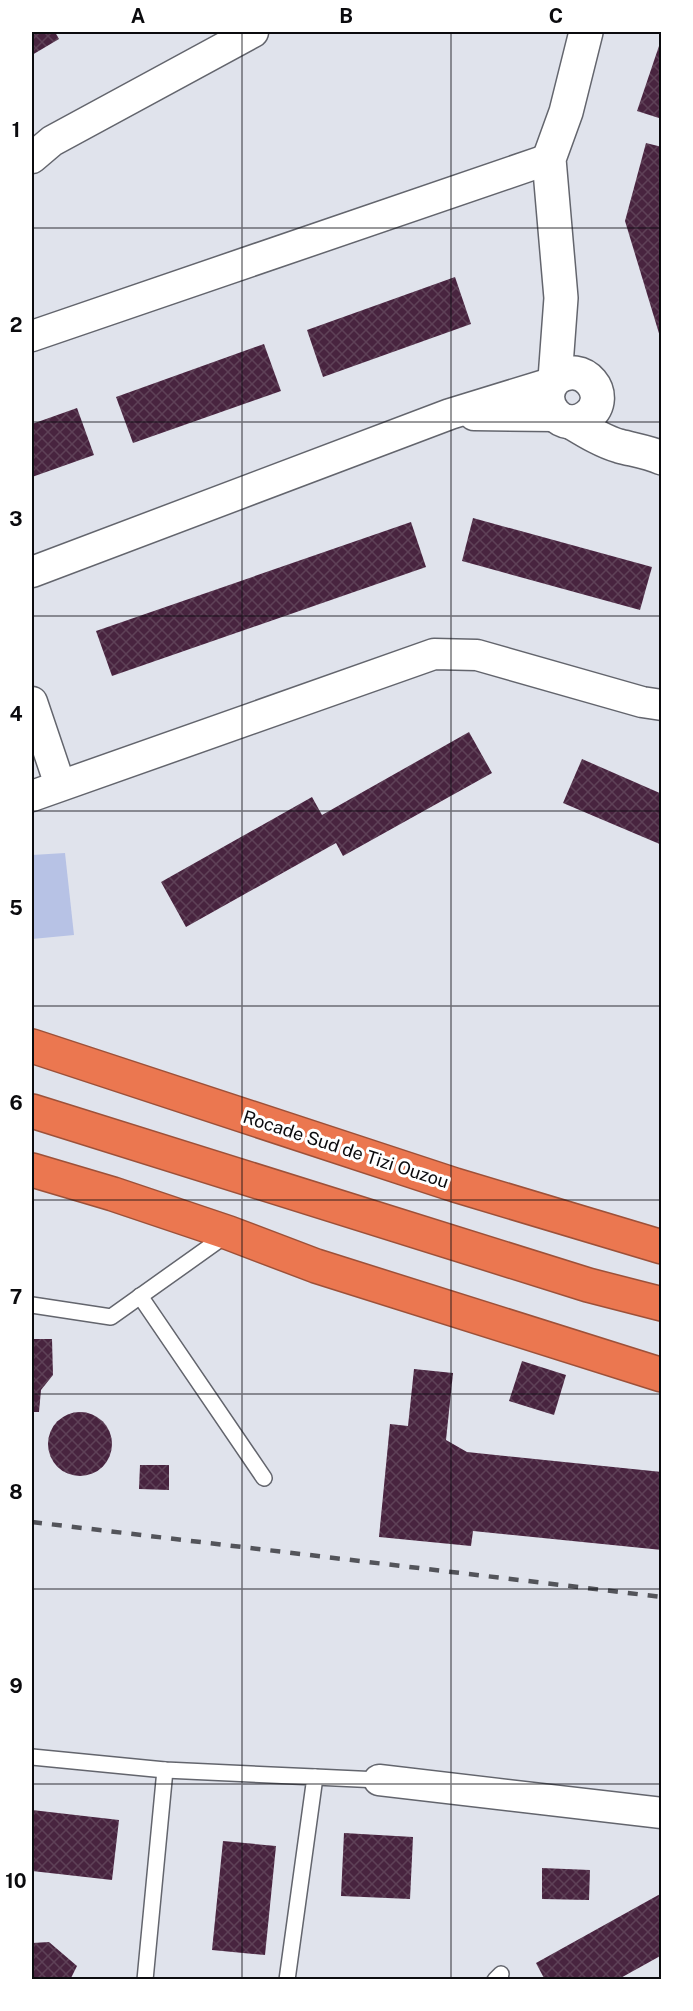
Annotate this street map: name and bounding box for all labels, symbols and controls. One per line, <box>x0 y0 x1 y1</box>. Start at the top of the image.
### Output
text: A <box>131 4 145 28</box>
text: B <box>339 4 353 28</box>
text: C <box>549 4 563 28</box>
text: 1 <box>12 118 20 142</box>
text: 2 <box>10 313 22 337</box>
text: 3 <box>9 507 23 531</box>
text: 4 <box>9 702 23 726</box>
text: 5 <box>9 896 23 920</box>
text: 6 <box>9 1091 23 1115</box>
street label: Rocade Sud de Tizi Ouzou <box>241 1106 451 1192</box>
text: 7 <box>10 1285 22 1309</box>
text: 8 <box>9 1480 23 1504</box>
text: 9 <box>9 1674 23 1698</box>
text: 10 <box>5 1869 27 1893</box>

